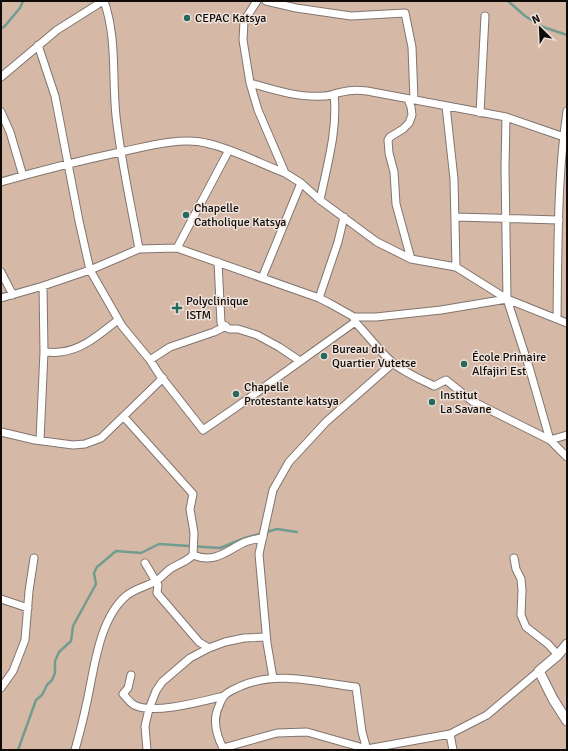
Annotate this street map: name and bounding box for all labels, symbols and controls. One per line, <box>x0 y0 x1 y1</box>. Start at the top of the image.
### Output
north arrow <box>520 8 560 48</box>
place label: CEPAC Katsya <box>195 11 266 26</box>
text: N <box>530 12 542 27</box>
marker: CEPAC Katsya <box>182 13 192 23</box>
place label: Chapelle Catholique Katsya <box>194 201 286 230</box>
marker: Chapelle Catholique Katsya <box>181 210 191 220</box>
place label: Polyclinique ISTM <box>186 294 249 323</box>
marker: Polyclinique ISTM <box>171 302 183 314</box>
place label: Bureau du Quartier Vutetse <box>332 342 416 371</box>
place label: École Primaire Alfajiri Est <box>472 350 546 379</box>
marker: Bureau du Quartier Vutetse <box>319 351 329 361</box>
marker: École Primaire Alfajiri Est <box>459 359 469 369</box>
place label: Chapelle Protestante katsya <box>244 380 339 409</box>
place label: Institut La Savane <box>440 388 492 417</box>
marker: Chapelle Protestante katsya <box>231 389 241 399</box>
marker: Institut La Savane <box>427 397 437 407</box>

